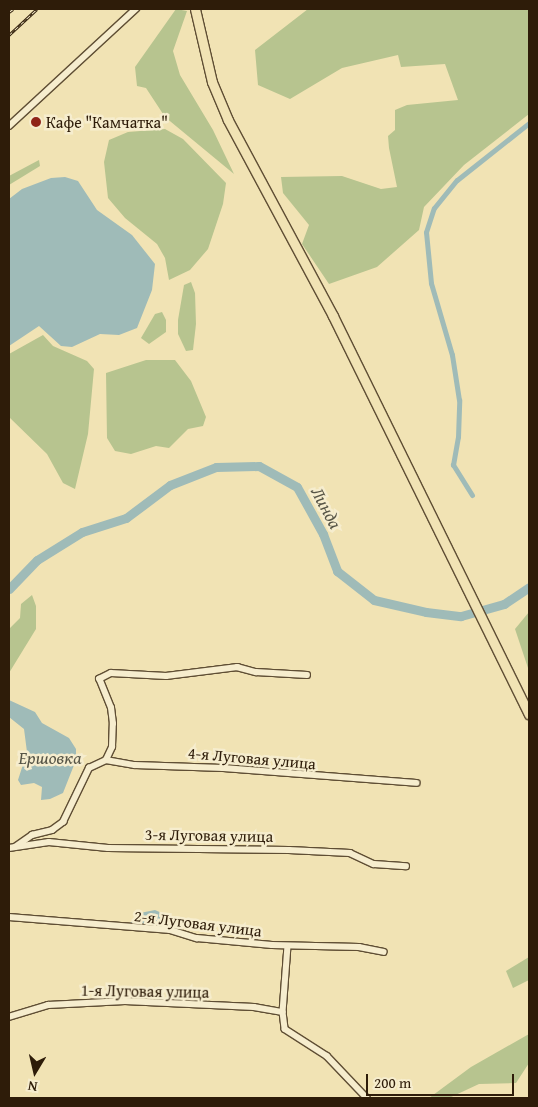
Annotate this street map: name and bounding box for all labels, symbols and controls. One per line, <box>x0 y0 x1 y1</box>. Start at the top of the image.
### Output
place label: Кафе "Камчатка" <box>46 112 168 132</box>
marker: Кафе "Камчатка" <box>30 116 42 128</box>
water label: Линда <box>306 483 346 533</box>
street label: 4-я Луговая улица <box>187 743 317 773</box>
water label: Ершовка <box>19 747 81 769</box>
street label: 3-я Луговая улица <box>145 824 273 846</box>
street label: 2-я Луговая улица <box>133 906 263 940</box>
street label: 1-я Луговая улица <box>81 980 209 1002</box>
north arrow <box>10 1047 60 1097</box>
scale bar <box>368 1064 516 1096</box>
text: 200 m <box>374 1072 411 1093</box>
text: N <box>26 1076 39 1097</box>

